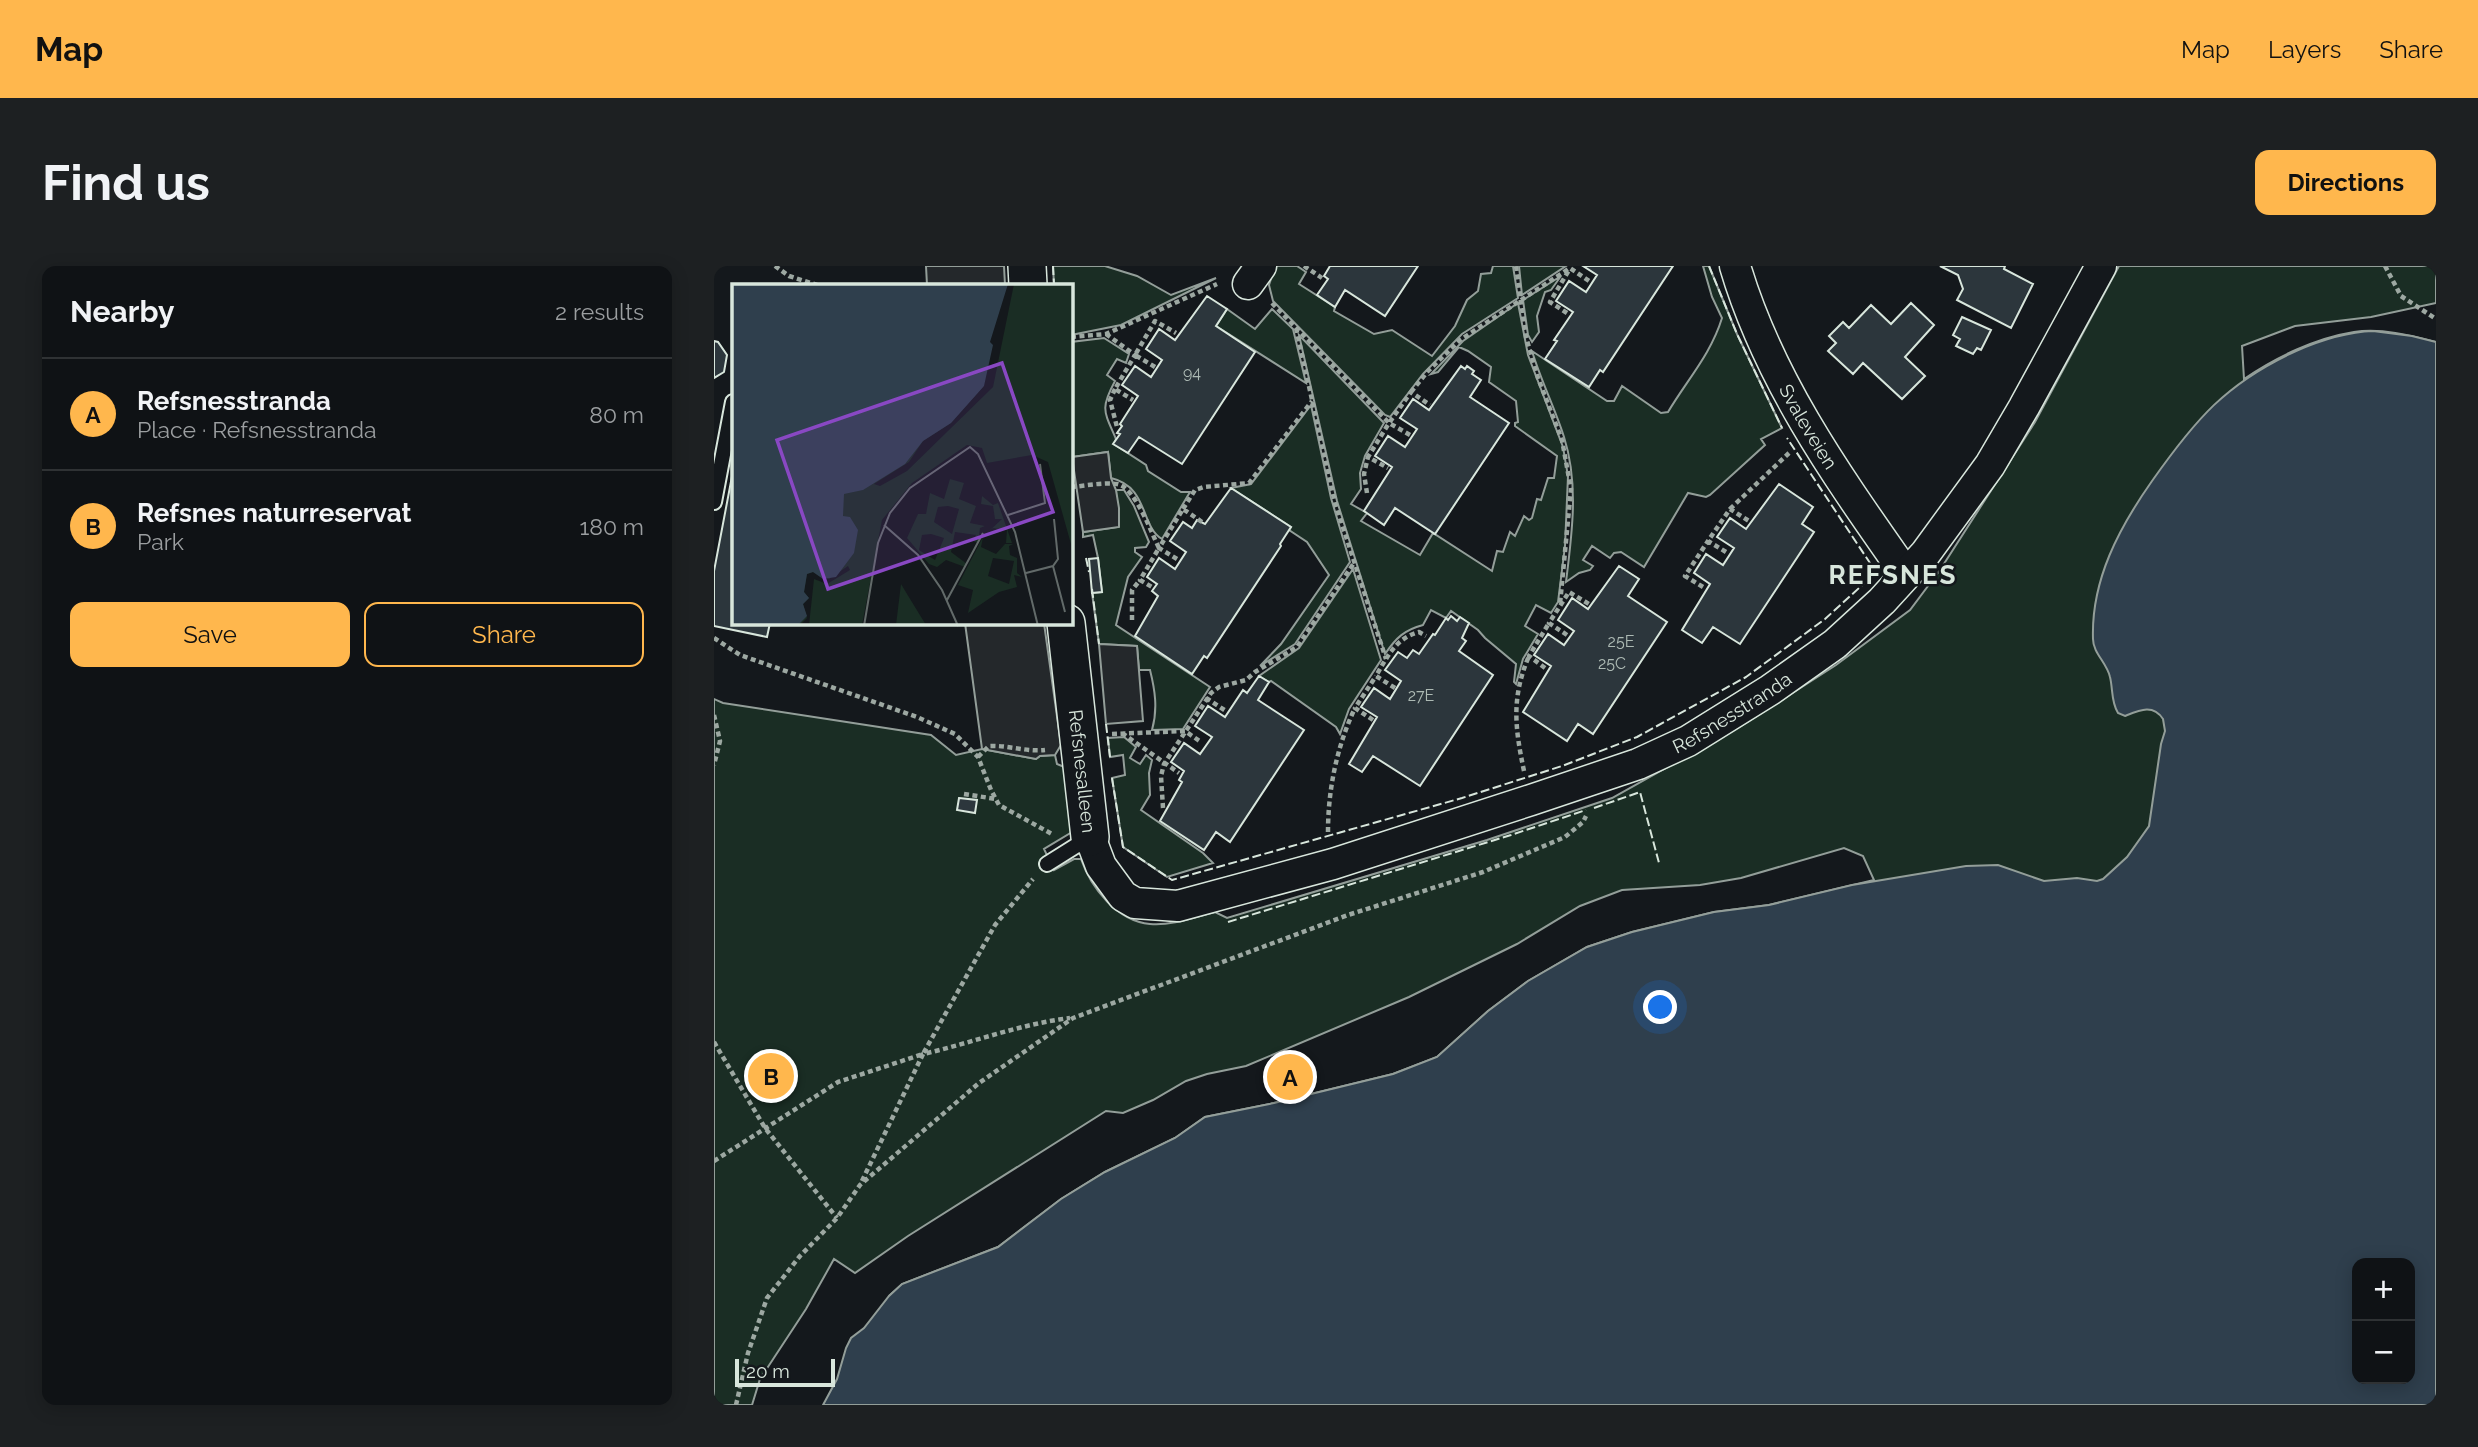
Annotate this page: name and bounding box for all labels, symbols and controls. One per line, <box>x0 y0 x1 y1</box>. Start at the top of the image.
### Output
text: Map <box>35 30 103 69</box>
text: Map <box>2181 35 2230 64</box>
text: Layers <box>2268 35 2341 64</box>
text: Share <box>2379 35 2443 64</box>
button: Directions <box>2255 150 2436 215</box>
text: Find us <box>42 154 210 211</box>
inset map <box>732 284 1073 625</box>
text: Nearby <box>70 294 174 329</box>
text: 2 results <box>555 298 644 325</box>
house number: 94 <box>1183 363 1201 382</box>
street label: Svaleveien <box>1775 380 1842 473</box>
text: Refsnesstranda <box>137 386 331 416</box>
text: A <box>85 401 101 428</box>
text: 80 m <box>589 401 644 428</box>
text: Place · Refsnesstranda <box>137 416 377 443</box>
text: Refsnes naturreservat <box>137 498 411 528</box>
text: B <box>85 513 101 540</box>
text: 180 m <box>579 513 644 540</box>
text: Park <box>137 528 184 555</box>
district label: REFSNES <box>1829 560 1957 590</box>
button: Save <box>70 602 350 667</box>
button: Share <box>364 602 644 667</box>
house number: 25E <box>1608 632 1635 651</box>
house number: 25C <box>1598 654 1626 673</box>
street label: Refsnesstranda <box>1669 667 1796 758</box>
house number: 27E <box>1408 686 1435 705</box>
street label: Refsnesalleen <box>1065 708 1100 834</box>
your location <box>1643 990 1677 1024</box>
pin: B <box>748 1050 794 1102</box>
pin: A <box>1267 1051 1313 1103</box>
map controls <box>2352 1258 2415 1384</box>
button: + <box>2352 1258 2415 1321</box>
button: − <box>2352 1321 2415 1384</box>
scale bar <box>735 1356 835 1388</box>
text: 20 m <box>746 1360 790 1382</box>

